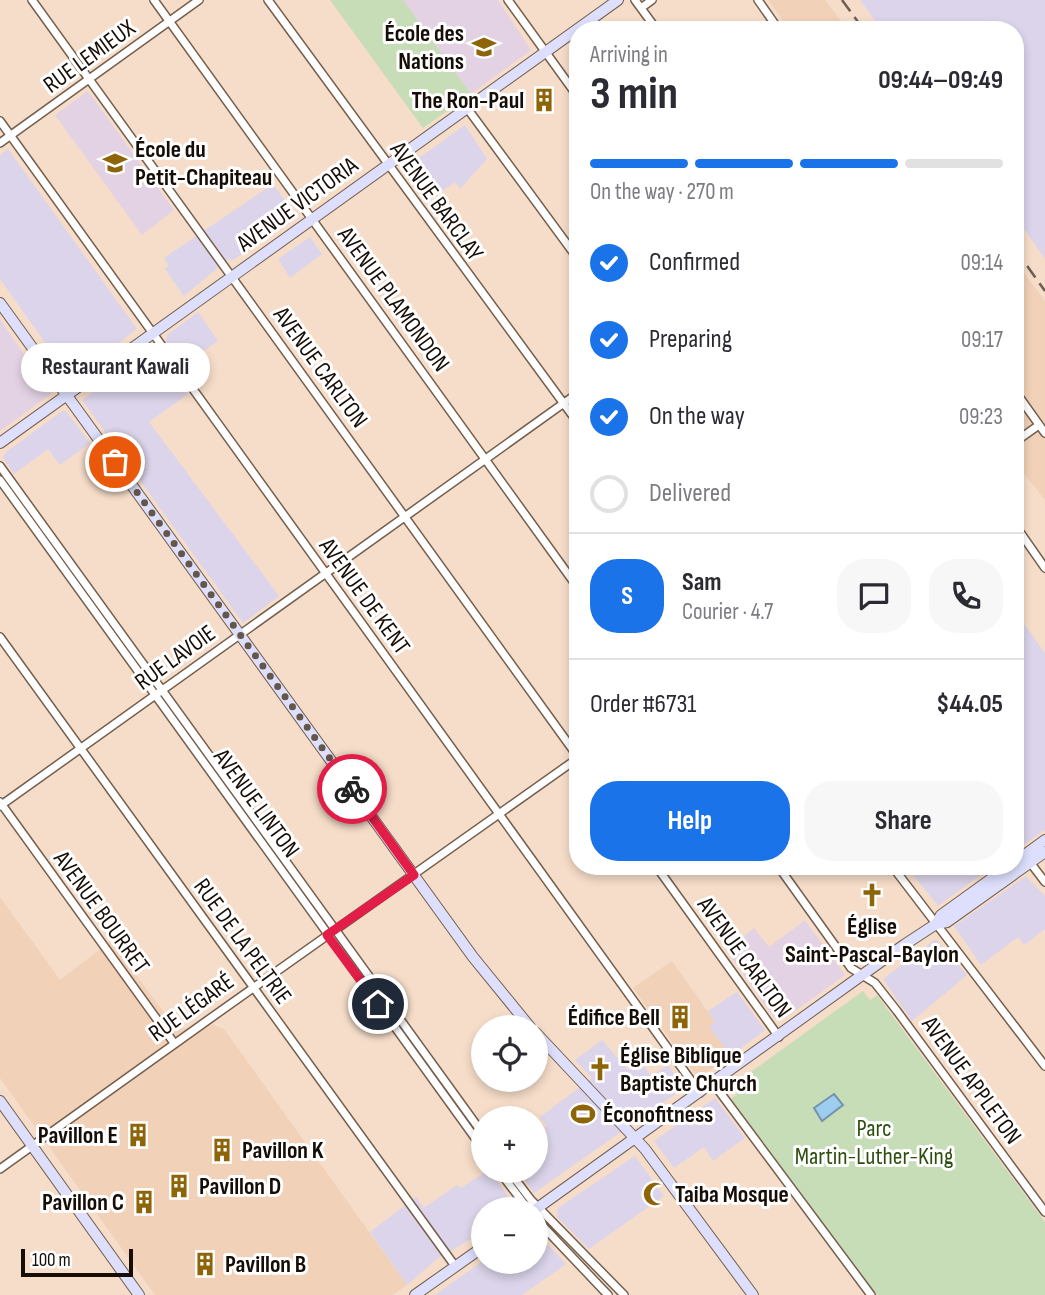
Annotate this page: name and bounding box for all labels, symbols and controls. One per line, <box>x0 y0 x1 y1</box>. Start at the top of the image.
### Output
street label: RUE LEMIEUX <box>38 13 142 99</box>
place label: École des Nations <box>384 19 464 76</box>
school or university icon: École des Nations <box>470 33 498 61</box>
text: Arriving in <box>590 41 668 69</box>
text: 09:44–09:49 <box>878 65 1003 96</box>
text: 3 min <box>590 67 678 122</box>
place label: The Ron-Paul <box>411 86 524 115</box>
building icon: The Ron-Paul <box>530 86 558 114</box>
place label: École du Petit-Chapiteau <box>135 135 272 192</box>
street label: AVENUE BARCLAY <box>383 135 489 266</box>
school or university icon: École du Petit-Chapiteau <box>101 149 129 177</box>
street label: AVENUE VICTORIA <box>230 150 364 259</box>
text: On the way · 270 m <box>590 178 734 206</box>
street label: AVENUE PLAMONDON <box>331 220 456 377</box>
icon: check <box>590 244 628 282</box>
text: Confirmed <box>649 247 740 278</box>
text: 09:14 <box>961 249 1003 277</box>
street label: AVENUE CARLTON <box>267 301 374 433</box>
icon: check <box>590 321 628 359</box>
text: Preparing <box>649 324 732 355</box>
text: 09:17 <box>961 326 1003 354</box>
callout: Restaurant Kawali <box>20 343 210 392</box>
text: Restaurant Kawali <box>42 353 189 381</box>
icon: check <box>590 398 628 436</box>
text: On the way <box>649 401 745 432</box>
text: 09:23 <box>959 403 1003 431</box>
pin <box>85 432 145 492</box>
icon: bag <box>96 443 134 481</box>
text: Delivered <box>649 478 731 509</box>
street label: AVENUE DE KENT <box>312 532 417 660</box>
button: chat <box>837 559 911 633</box>
button: phone <box>929 559 1003 633</box>
text: Sam <box>682 567 722 598</box>
text: S <box>621 581 633 612</box>
text: Courier · 4.7 <box>682 598 773 626</box>
street label: RUE LAVOIE <box>129 619 221 696</box>
text: Order #6731 <box>590 689 696 720</box>
text: $44.05 <box>936 689 1003 720</box>
street label: AVENUE LINTON <box>207 742 306 863</box>
courier <box>317 754 387 824</box>
icon: bike <box>333 770 371 808</box>
button: Help <box>590 781 790 861</box>
button: Share <box>804 781 1003 861</box>
street label: AVENUE BOURRET <box>47 845 156 979</box>
street label: RUE DE LA PELTRIE <box>187 873 298 1010</box>
church icon: Église Saint-Pascal-Baylon <box>858 881 886 909</box>
street label: AVENUE CARLTON <box>691 891 798 1023</box>
place label: Église Saint-Pascal-Baylon <box>785 912 959 969</box>
street label: RUE LÉGARÉ <box>143 967 240 1048</box>
pin <box>348 974 408 1034</box>
icon: home <box>359 985 397 1023</box>
place label: Édifice Bell <box>568 1003 660 1032</box>
building icon: Édifice Bell <box>666 1003 694 1031</box>
street label: AVENUE APPLETON <box>915 1010 1028 1150</box>
map controls <box>471 1015 548 1274</box>
button: locate <box>471 1015 548 1092</box>
place label: Église Biblique Baptiste Church <box>620 1041 757 1098</box>
church icon: Église Biblique Baptiste Church <box>586 1055 614 1083</box>
sports icon: Éconofitness <box>569 1100 597 1128</box>
place label: Éconofitness <box>603 1100 713 1129</box>
button: + <box>471 1106 548 1183</box>
park label: Parc Martin-Luther-King <box>795 1114 953 1171</box>
place label: Pavillon E <box>38 1121 118 1150</box>
building icon: Pavillon E <box>124 1121 152 1149</box>
building icon: Pavillon K <box>208 1136 236 1164</box>
place label: Pavillon K <box>242 1136 324 1165</box>
building icon: Pavillon D <box>165 1172 193 1200</box>
place label: Pavillon D <box>199 1172 281 1201</box>
mosque icon: Taiba Mosque <box>641 1180 669 1208</box>
place label: Taiba Mosque <box>675 1180 789 1209</box>
place label: Pavillon C <box>42 1188 124 1217</box>
building icon: Pavillon C <box>130 1188 158 1216</box>
button: − <box>471 1197 548 1274</box>
scale bar <box>21 1246 133 1278</box>
text: 100 m <box>32 1249 71 1272</box>
building icon: Pavillon B <box>191 1250 219 1278</box>
place label: Pavillon B <box>225 1250 306 1279</box>

